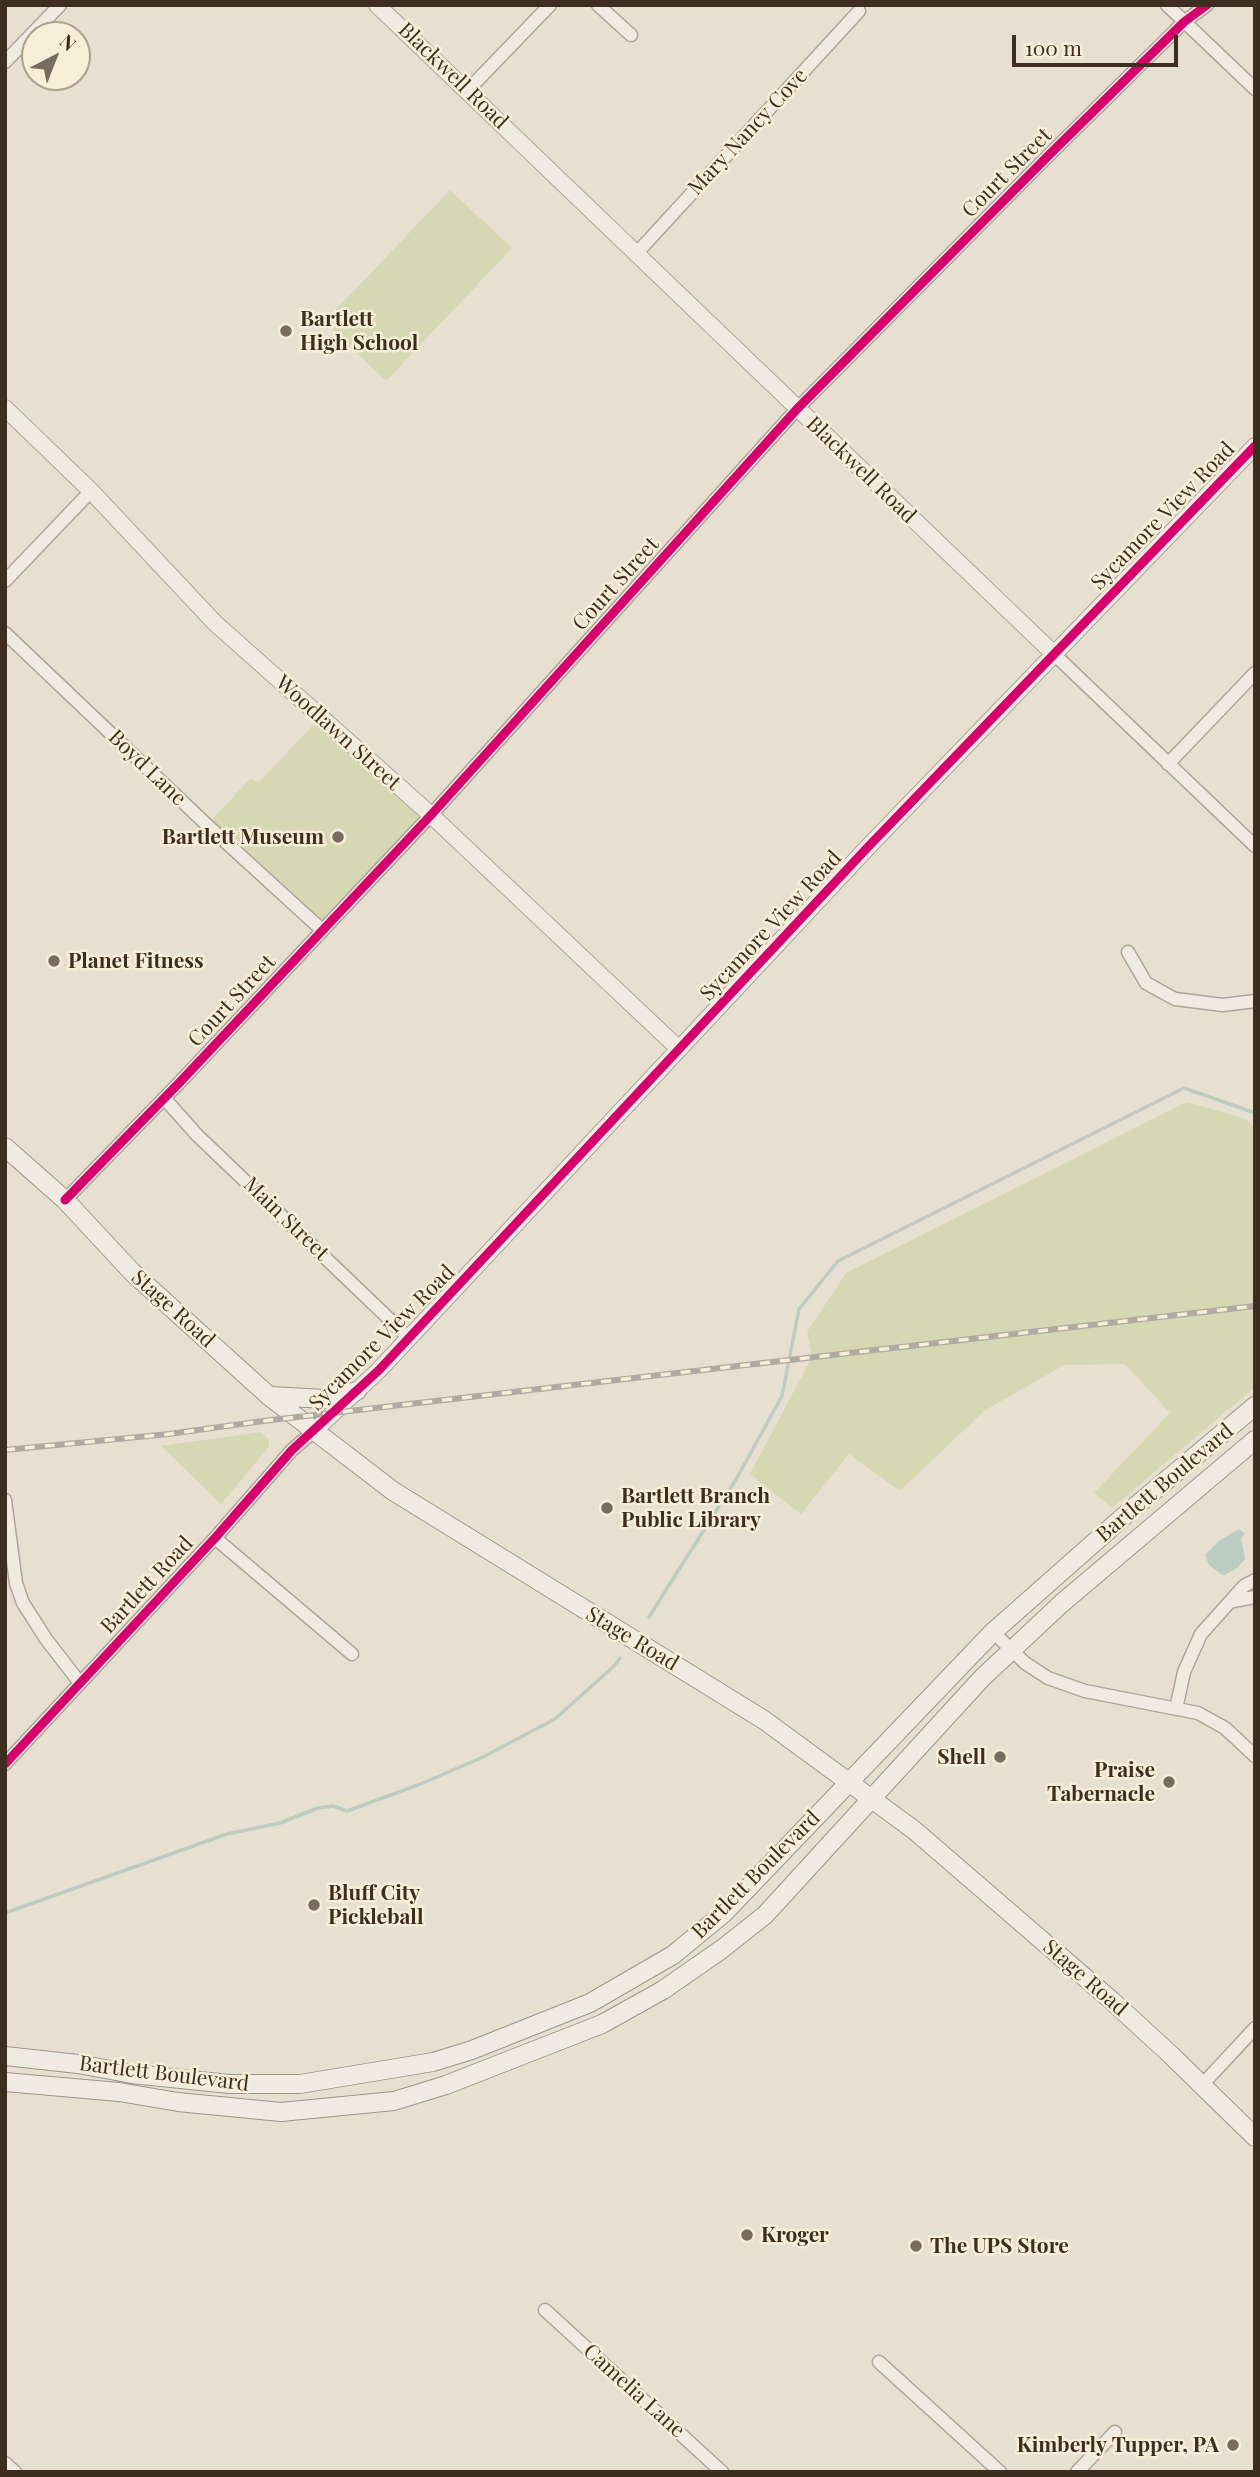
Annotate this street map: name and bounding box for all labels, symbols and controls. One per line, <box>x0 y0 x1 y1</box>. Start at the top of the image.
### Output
street label: Blackwell Road <box>393 17 513 135</box>
north arrow <box>21 21 91 91</box>
scale bar <box>1015 21 1181 65</box>
text: N <box>55 28 83 56</box>
text: 100 m <box>1025 33 1082 61</box>
street label: Mary Nancy Cove <box>683 64 813 200</box>
street label: Court Street <box>957 123 1057 223</box>
place label: Bartlett High School <box>300 306 418 356</box>
marker: Bartlett High School <box>278 323 294 339</box>
street label: Blackwell Road <box>801 411 921 529</box>
street label: Sycamore View Road <box>1086 437 1240 595</box>
street label: Court Street <box>568 532 664 636</box>
street label: Woodlawn Street <box>270 670 406 796</box>
street label: Boyd Lane <box>103 725 191 811</box>
place label: Bartlett Museum <box>162 824 324 850</box>
marker: Bartlett Museum <box>330 829 346 845</box>
street label: Sycamore View Road <box>695 846 847 1006</box>
place label: Planet Fitness <box>68 948 204 974</box>
street label: Court Street <box>183 950 281 1052</box>
marker: Planet Fitness <box>46 953 62 969</box>
street label: Main Street <box>238 1172 334 1266</box>
street label: Sycamore View Road <box>304 1260 460 1416</box>
street label: Stage Road <box>126 1265 220 1353</box>
street label: Bartlett Boulevard <box>1091 1418 1239 1548</box>
place label: Bartlett Branch Public Library <box>621 1483 770 1533</box>
marker: Bartlett Branch Public Library <box>599 1500 615 1516</box>
street label: Bartlett Road <box>96 1531 198 1639</box>
street label: Stage Road <box>581 1601 683 1677</box>
place label: Shell <box>937 1744 986 1770</box>
marker: Shell <box>992 1749 1008 1765</box>
place label: Praise Tabernacle <box>1047 1757 1155 1807</box>
marker: Praise Tabernacle <box>1161 1774 1177 1790</box>
street label: Bartlett Boulevard <box>687 1806 825 1944</box>
place label: Bluff City Pickleball <box>328 1880 424 1930</box>
marker: Bluff City Pickleball <box>306 1897 322 1913</box>
street label: Stage Road <box>1038 1934 1132 2022</box>
street label: Bartlett Boulevard <box>78 2051 250 2097</box>
place label: Kroger <box>761 2222 829 2248</box>
marker: Kroger <box>739 2227 755 2243</box>
place label: The UPS Store <box>930 2233 1069 2259</box>
marker: The UPS Store <box>908 2238 924 2254</box>
street label: Camelia Lane <box>578 2339 690 2443</box>
place label: Kimberly Tupper, PA <box>1017 2432 1219 2458</box>
marker: Kimberly Tupper, PA <box>1225 2437 1241 2453</box>

